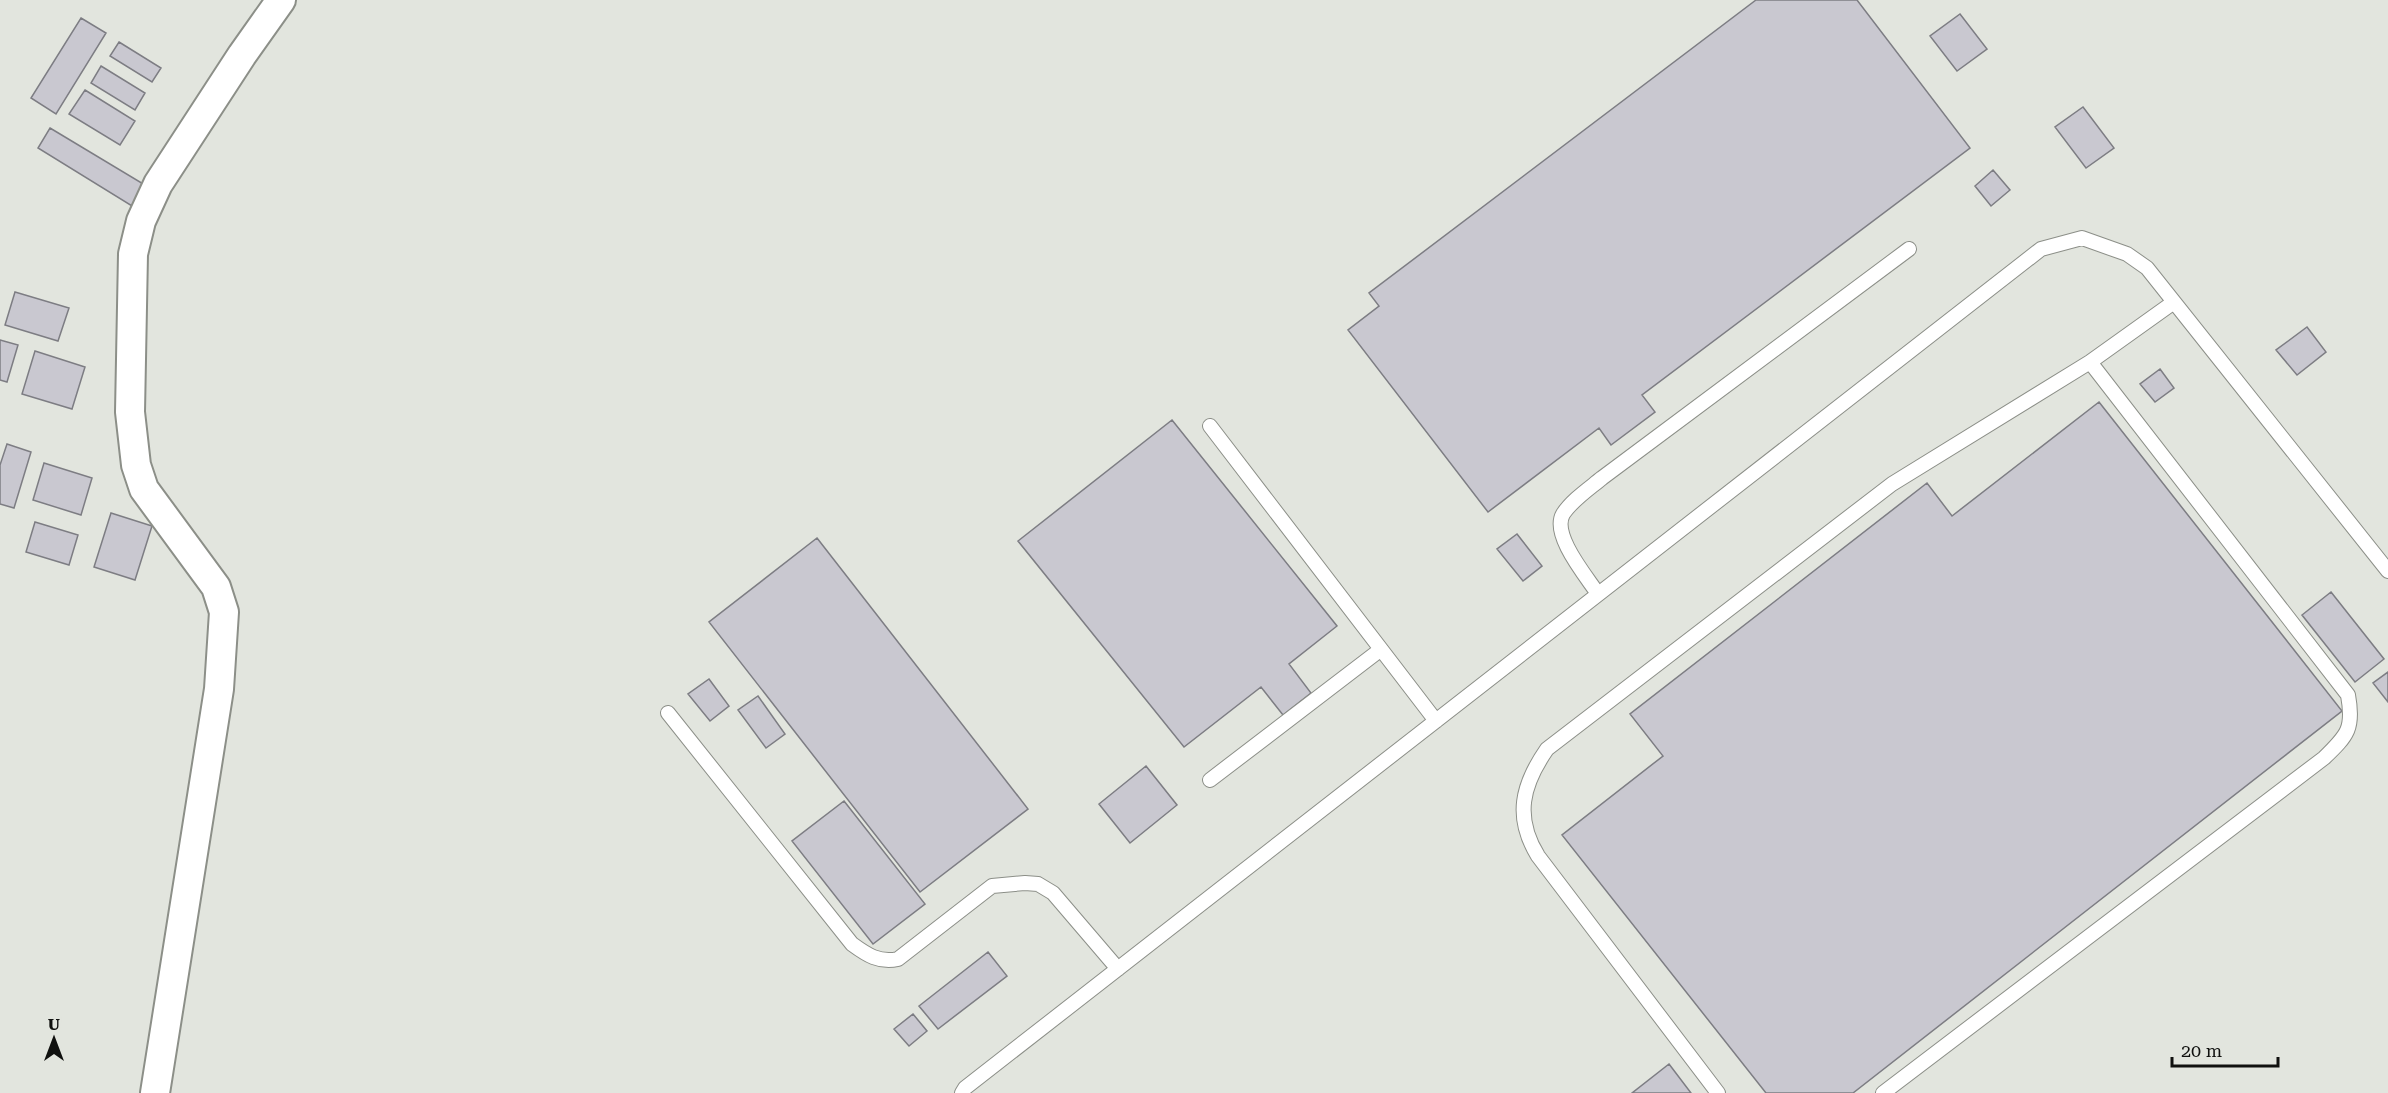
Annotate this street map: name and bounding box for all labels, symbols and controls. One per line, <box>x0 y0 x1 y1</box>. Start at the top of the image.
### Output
north arrow <box>24 1009 84 1069</box>
text: U <box>48 1015 60 1034</box>
scale bar <box>2172 1030 2278 1068</box>
text: 20 m <box>2181 1040 2222 1061</box>

